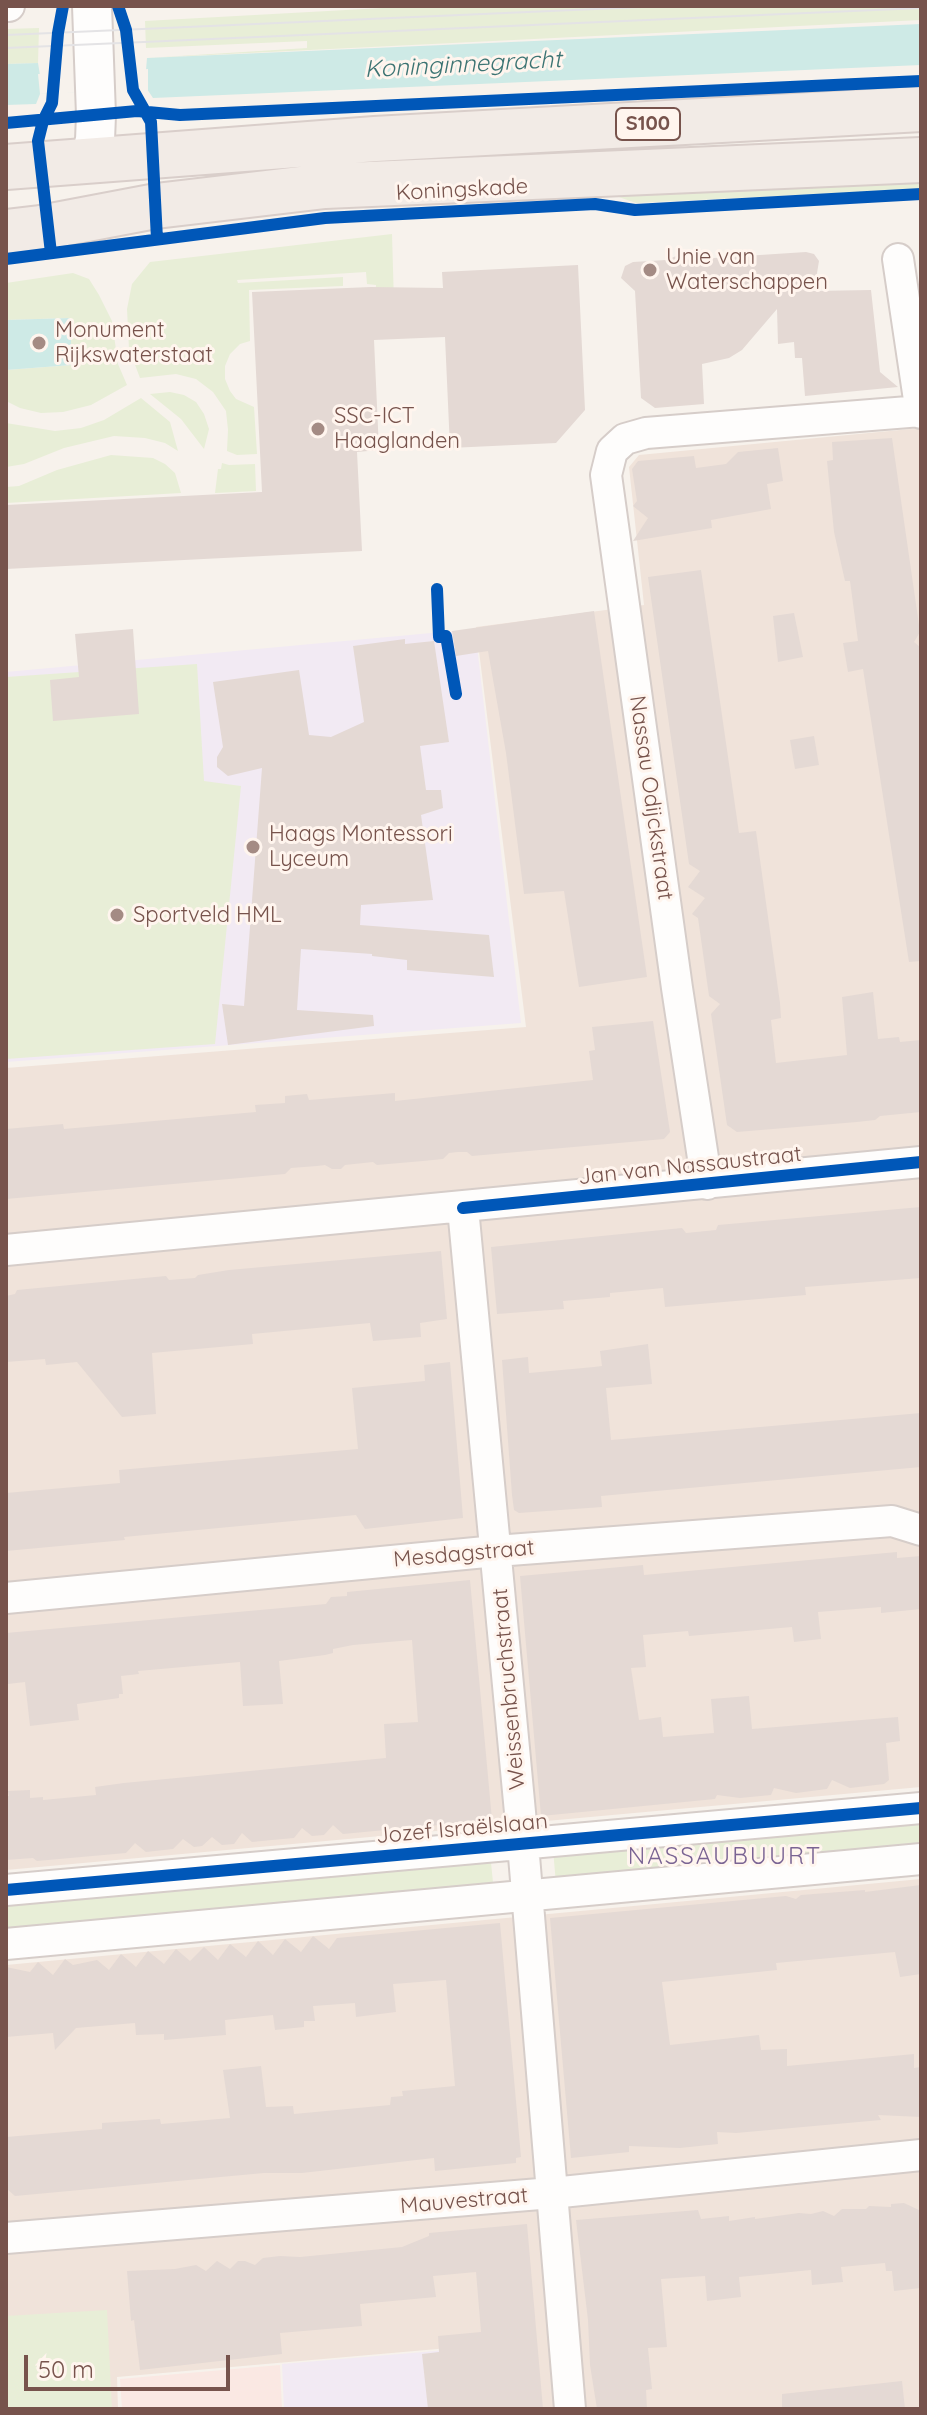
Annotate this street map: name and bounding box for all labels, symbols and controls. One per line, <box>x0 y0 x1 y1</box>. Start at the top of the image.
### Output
water label: Koninginnegracht <box>364 45 562 85</box>
road number: S100 <box>616 108 680 140</box>
street label: Koningskade <box>395 173 529 207</box>
place label: Unie van Waterschappen <box>666 244 828 296</box>
marker: Unie van Waterschappen <box>641 261 659 279</box>
place label: Monument Rijkswaterstaat <box>55 317 213 368</box>
marker: Monument Rijkswaterstaat <box>30 334 48 352</box>
place label: SSC-ICT Haaglanden <box>334 403 460 454</box>
marker: SSC-ICT Haaglanden <box>309 420 327 438</box>
street label: Nassau Odijckstraat <box>624 694 678 902</box>
place label: Haags Montessori Lyceum <box>269 821 453 872</box>
marker: Haags Montessori Lyceum <box>244 838 262 856</box>
place label: Sportveld HML <box>133 902 282 928</box>
marker: Sportveld HML <box>108 906 126 924</box>
street label: Jan van Nassaustraat <box>577 1141 803 1191</box>
street label: Mesdagstraat <box>392 1535 536 1573</box>
street label: Weissenbruchstraat <box>487 1587 531 1791</box>
street label: Jozef Israëlslaan <box>375 1808 549 1850</box>
district label: NASSAUBUURT <box>628 1843 822 1871</box>
street label: Mauvestraat <box>399 2182 529 2220</box>
scale bar <box>28 2339 234 2389</box>
text: 50 m <box>38 2354 94 2384</box>

